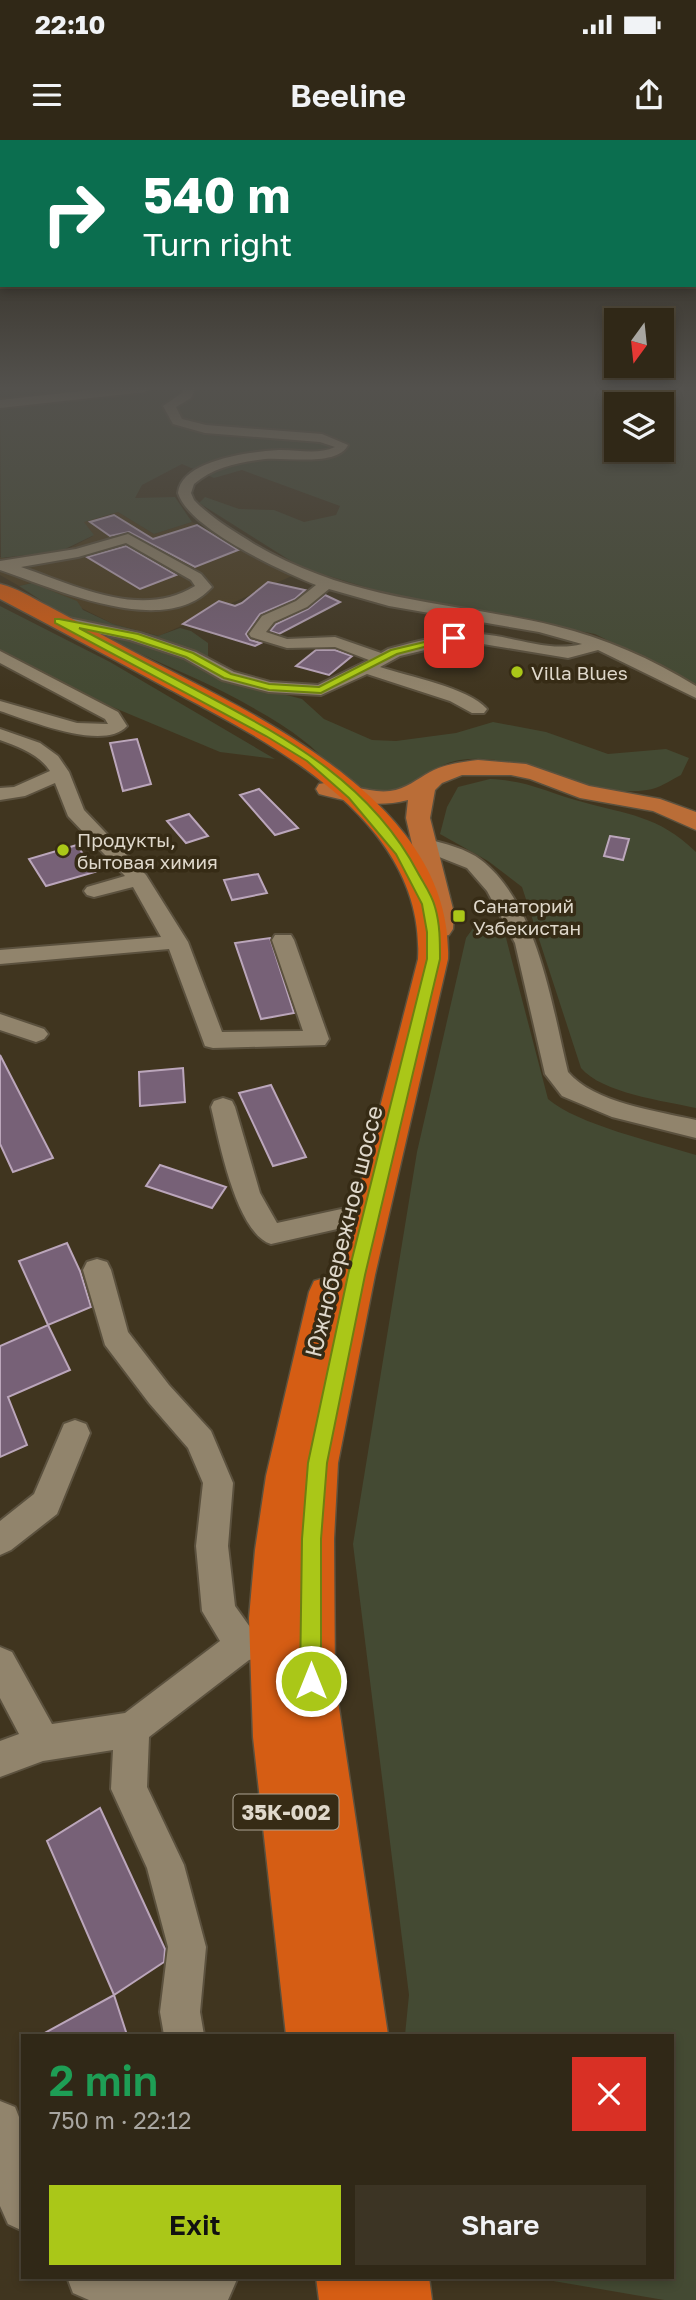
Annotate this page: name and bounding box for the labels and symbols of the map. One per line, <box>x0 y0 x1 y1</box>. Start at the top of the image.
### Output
north arrow <box>604 308 674 378</box>
pin <box>424 608 484 668</box>
place label: Villa Blues <box>531 661 628 684</box>
marker: Villa Blues <box>509 664 525 680</box>
place label: Продукты, бытовая химия <box>77 828 218 873</box>
marker: Продукты, бытовая химия <box>55 842 71 858</box>
place label: Санаторий Узбекистан <box>473 894 581 939</box>
marker: Санаторий Узбекистан <box>451 908 467 924</box>
street label: Южнобережное шоссе <box>298 1102 388 1360</box>
position arrow <box>274 1644 348 1718</box>
road number: 35К-002 <box>233 1794 338 1830</box>

